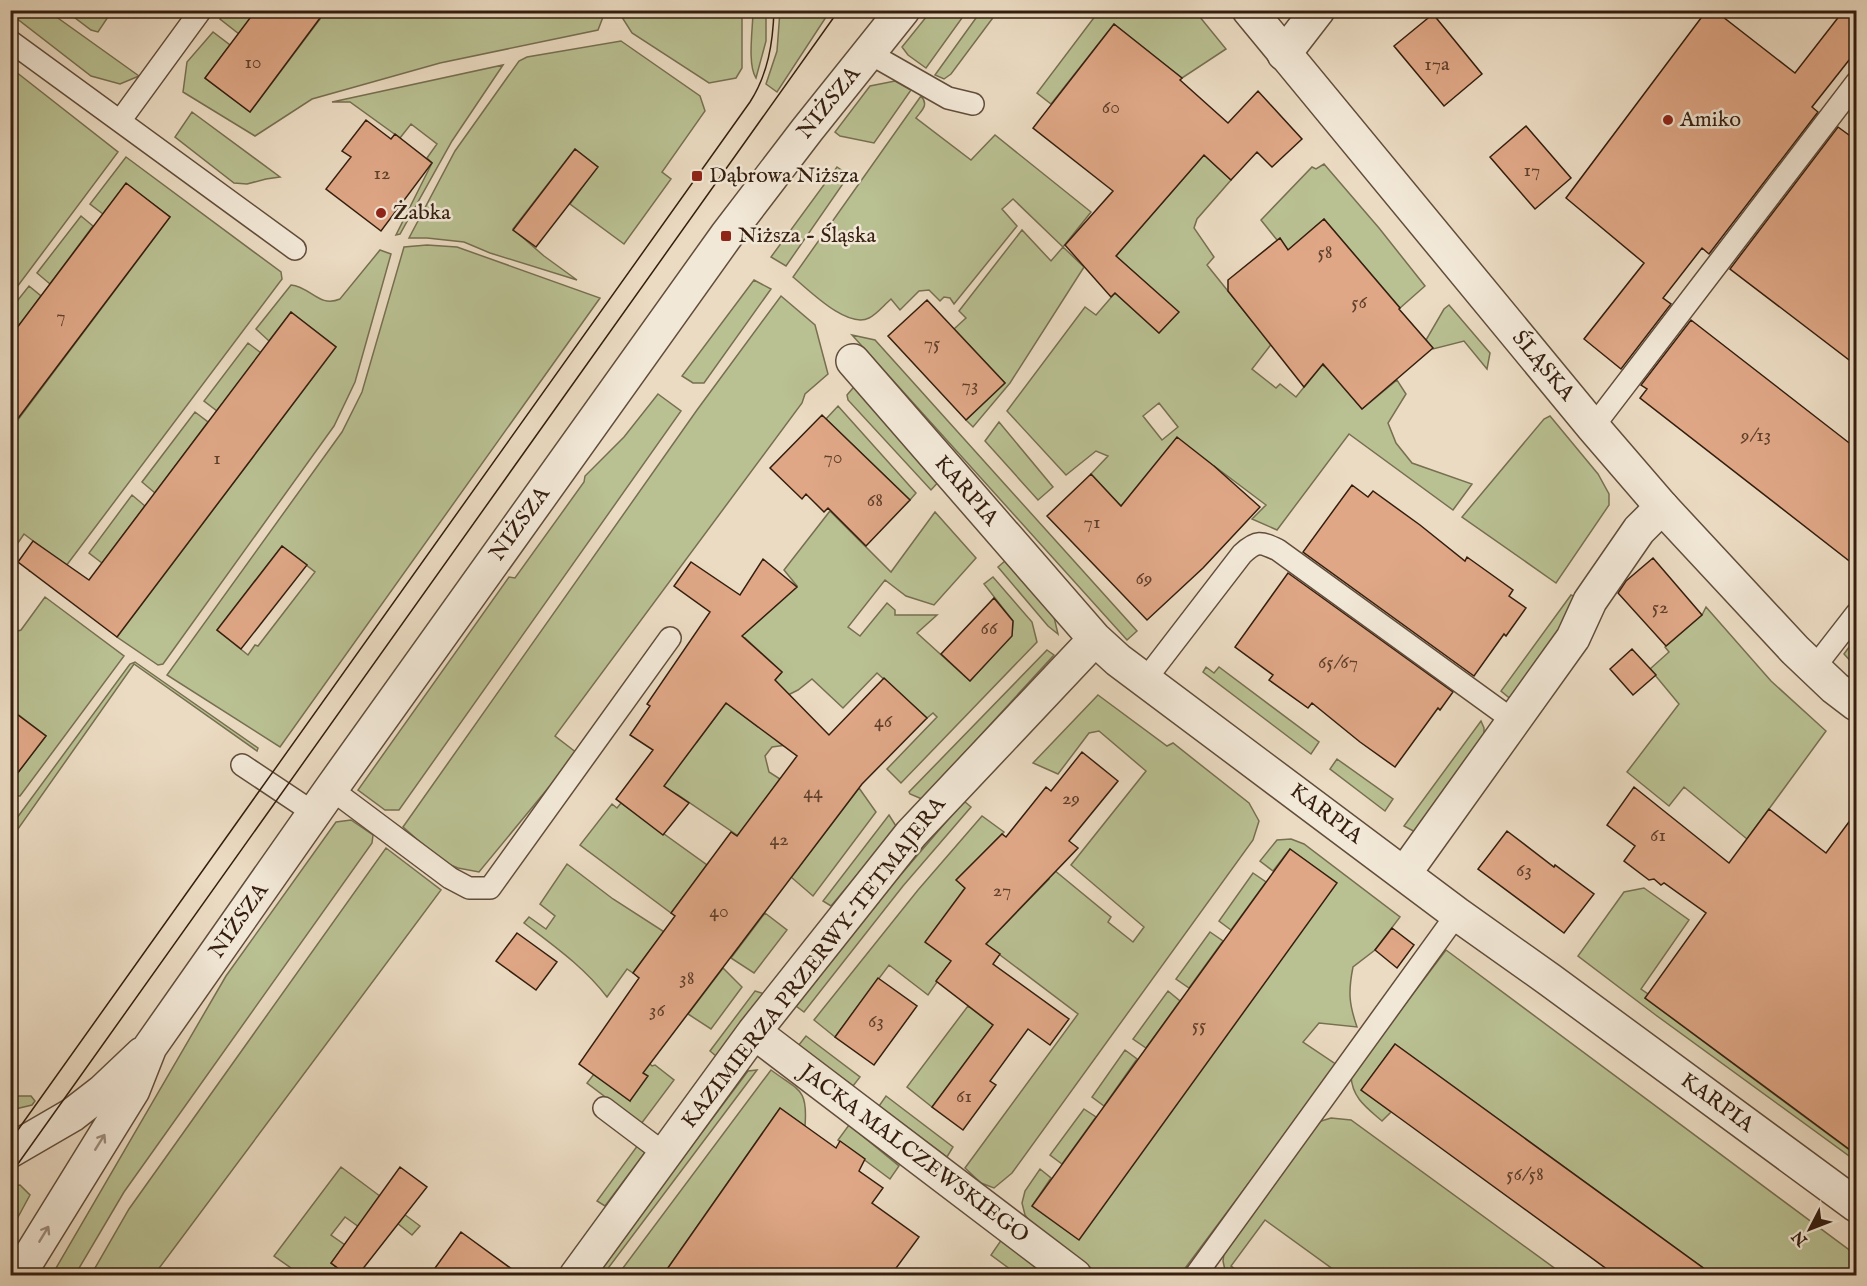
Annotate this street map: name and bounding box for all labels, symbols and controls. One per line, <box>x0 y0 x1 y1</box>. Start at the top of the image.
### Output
house number: 10 <box>244 50 262 75</box>
house number: 17a <box>1424 52 1450 77</box>
street label: NIŻSZA <box>791 60 867 145</box>
house number: 60 <box>1102 95 1120 120</box>
place label: Amiko <box>1679 106 1741 134</box>
marker: Amiko <box>1661 113 1675 127</box>
house number: 17 <box>1524 158 1540 183</box>
house number: 12 <box>374 161 390 186</box>
place label: Dąbrowa Niższa <box>709 162 859 190</box>
marker: Dąbrowa Niższa <box>690 169 704 183</box>
place label: Żabka <box>393 199 451 227</box>
marker: Żabka <box>374 206 388 220</box>
place label: Niższa - Śląska <box>738 222 876 250</box>
marker: Niższa - Śląska <box>719 229 733 243</box>
house number: 58 <box>1317 240 1333 265</box>
house number: 56 <box>1351 290 1367 315</box>
house number: 7 <box>56 304 66 329</box>
street label: ŚLĄSKA <box>1505 325 1581 408</box>
house number: 75 <box>924 331 940 356</box>
house number: 73 <box>962 373 978 398</box>
house number: 9/13 <box>1740 423 1771 448</box>
house number: 70 <box>823 445 843 470</box>
house number: 1 <box>213 446 221 471</box>
street label: KARPIA <box>928 450 1005 533</box>
street label: NIŻSZA <box>484 480 557 567</box>
house number: 68 <box>867 488 883 513</box>
house number: 71 <box>1084 510 1100 535</box>
house number: 69 <box>1135 566 1153 591</box>
house number: 52 <box>1652 595 1668 620</box>
house number: 66 <box>981 616 998 641</box>
house number: 65/67 <box>1318 650 1358 675</box>
house number: 46 <box>874 709 893 734</box>
street label: KARPIA <box>1284 777 1369 851</box>
house number: 44 <box>803 780 823 805</box>
house number: 29 <box>1062 786 1080 811</box>
street label: KAZIMIERZA PRZERWY-TETMAJERA <box>676 791 953 1134</box>
house number: 61 <box>1650 823 1666 848</box>
house number: 42 <box>769 827 789 852</box>
house number: 63 <box>1516 858 1532 883</box>
street label: NIŻSZA <box>203 877 276 964</box>
house number: 27 <box>993 878 1011 903</box>
house number: 40 <box>709 899 729 924</box>
house number: 38 <box>679 966 695 991</box>
house number: 36 <box>649 998 666 1023</box>
house number: 63 <box>868 1009 884 1034</box>
house number: 55 <box>1192 1013 1206 1038</box>
street label: JACKA MALCZEWSKIEGO <box>791 1057 1034 1250</box>
street label: KARPIA <box>1675 1067 1760 1140</box>
house number: 61 <box>956 1084 972 1109</box>
one-way arrow <box>94 1134 107 1151</box>
house number: 56/58 <box>1506 1162 1544 1187</box>
north arrow <box>1780 1199 1840 1259</box>
one-way arrow <box>38 1226 50 1243</box>
text: N <box>1788 1226 1813 1250</box>

